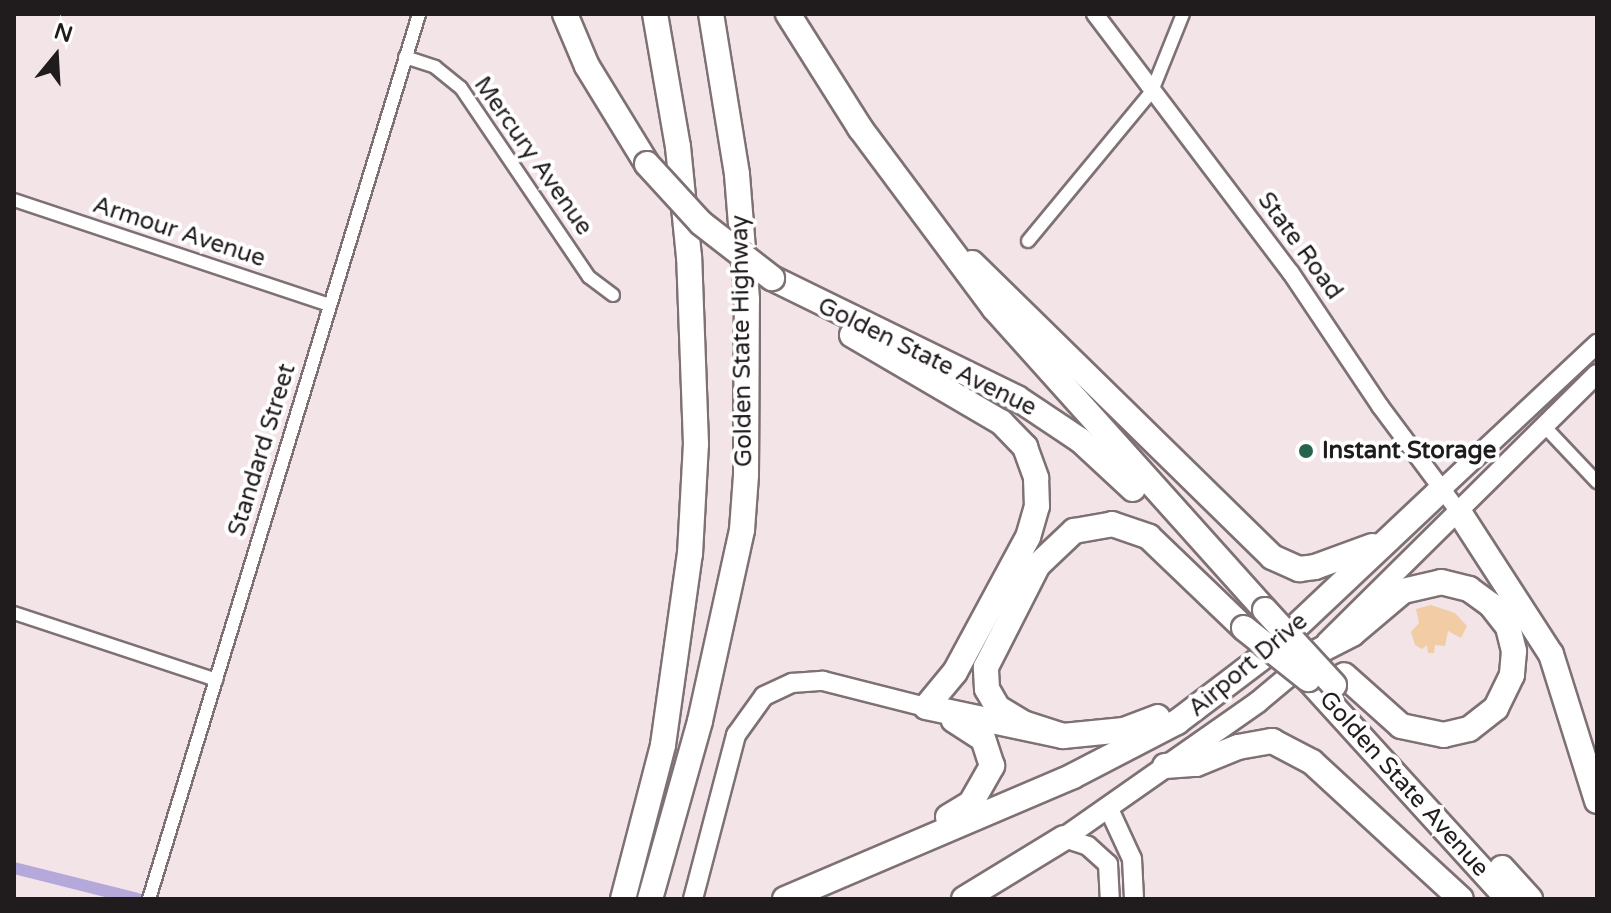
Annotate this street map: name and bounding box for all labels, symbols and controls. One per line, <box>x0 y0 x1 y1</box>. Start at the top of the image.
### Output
north arrow <box>16 16 96 96</box>
text: N <box>51 18 76 48</box>
street label: Mercury Avenue <box>468 71 598 241</box>
street label: State Road <box>1251 187 1349 305</box>
street label: Armour Avenue <box>89 191 269 273</box>
street label: Golden State Highway <box>725 215 759 467</box>
street label: Golden State Avenue <box>813 292 1041 422</box>
street label: Standard Street <box>222 360 302 540</box>
place label: Instant Storage <box>1322 437 1496 465</box>
marker: Instant Storage <box>1297 442 1315 460</box>
street label: Airport Drive <box>1183 607 1313 723</box>
street label: Golden State Avenue <box>1313 685 1495 883</box>

